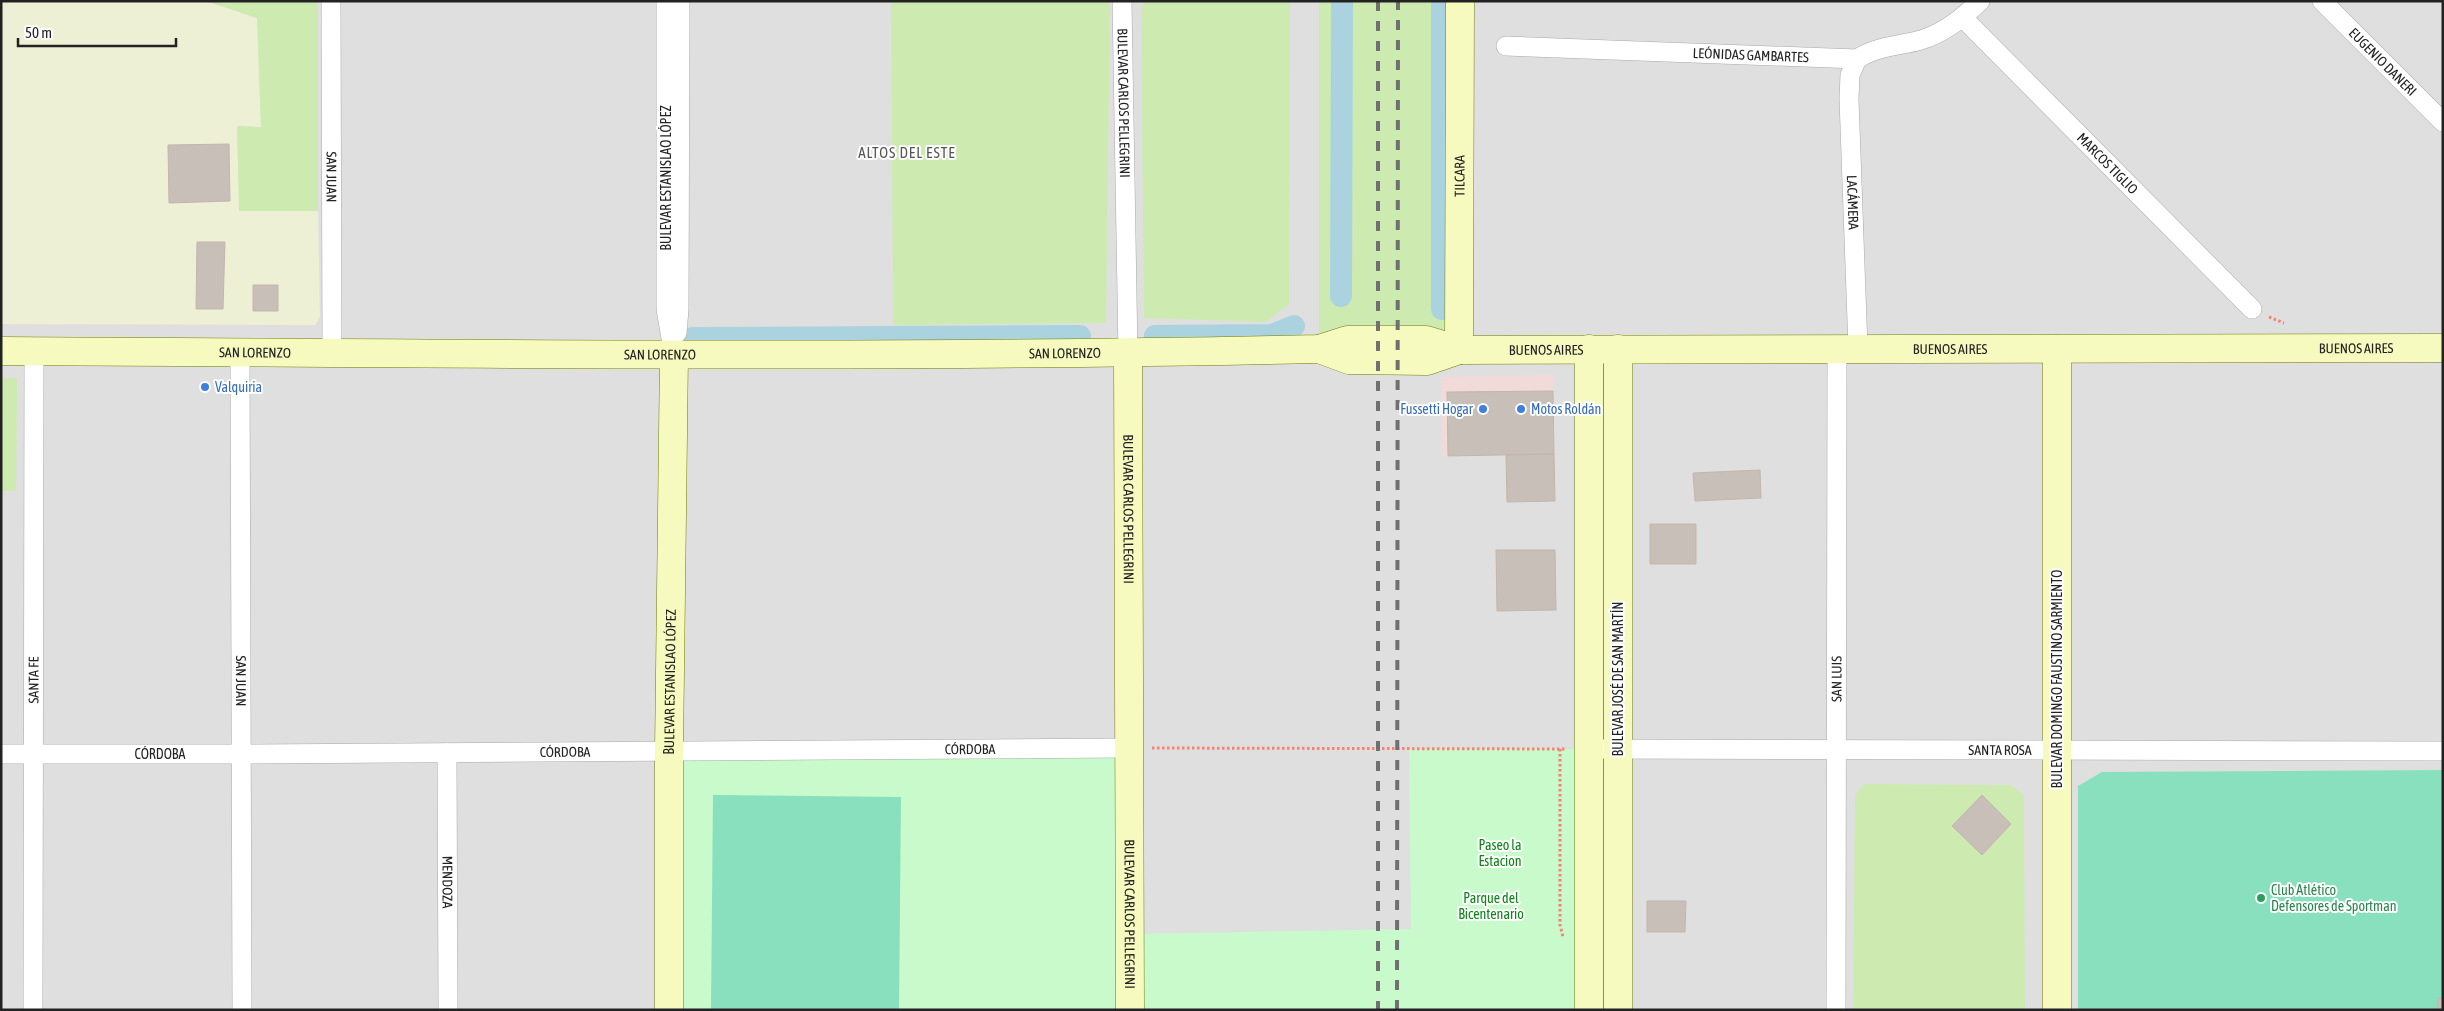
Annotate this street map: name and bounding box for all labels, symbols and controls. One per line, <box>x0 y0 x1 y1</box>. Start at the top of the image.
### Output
scale bar <box>18 15 175 47</box>
text: 50 m <box>25 24 52 41</box>
street label: EUGENIO DANERI <box>2346 25 2420 99</box>
street label: BULEVAR CARLOS PELLEGRINI <box>1114 28 1133 178</box>
street label: LEÓNIDAS GAMBARTES <box>1692 45 1809 65</box>
street label: BULEVAR ESTANISLAO LÓPEZ <box>658 105 674 251</box>
street label: MARCOS TIGLIO <box>2074 130 2141 197</box>
district label: ALTOS DEL ESTE <box>858 144 956 161</box>
street label: SAN JUAN <box>323 152 340 202</box>
street label: TILCARA <box>1451 155 1468 197</box>
street label: LACÁMERA <box>1844 175 1862 230</box>
street label: BUENOS AIRES <box>2319 340 2393 356</box>
street label: BUENOS AIRES <box>1913 341 1987 357</box>
street label: BUENOS AIRES <box>1509 342 1583 358</box>
street label: SAN LORENZO <box>219 344 291 361</box>
street label: SAN LORENZO <box>1029 345 1101 361</box>
street label: SAN LORENZO <box>624 346 696 363</box>
place label: Valquiria <box>215 379 262 395</box>
marker: Valquiria <box>199 381 211 393</box>
place label: Fussetti Hogar <box>1400 401 1474 417</box>
place label: Motos Roldán <box>1531 401 1601 417</box>
marker: Fussetti Hogar <box>1477 403 1489 415</box>
marker: Motos Roldán <box>1515 403 1527 415</box>
street label: BULEVAR CARLOS PELLEGRINI <box>1120 434 1137 584</box>
street label: BULEVAR DOMINGO FAUSTINO SARMIENTO <box>2049 570 2065 788</box>
street label: BULEVAR JOSÉ DE SAN MARTÍN <box>1610 602 1626 756</box>
street label: BULEVAR ESTANISLAO LÓPEZ <box>661 609 679 755</box>
street label: SANTA FE <box>25 656 42 704</box>
street label: SAN JUAN <box>233 656 249 706</box>
street label: SAN LUIS <box>1828 656 1845 702</box>
street label: CÓRDOBA <box>945 741 996 757</box>
street label: SANTA ROSA <box>1968 742 2032 758</box>
street label: CÓRDOBA <box>540 744 591 760</box>
street label: CÓRDOBA <box>135 746 186 762</box>
park label: Paseo la Estacion <box>1478 837 1522 869</box>
street label: BULEVAR CARLOS PELLEGRINI <box>1121 839 1138 989</box>
street label: MENDOZA <box>439 856 456 908</box>
place label: Club Atlético Defensores de Sportman <box>2271 882 2396 914</box>
park label: Parque del Bicentenario <box>1458 890 1524 922</box>
marker: Club Atlético Defensores de Sportman <box>2255 892 2267 904</box>

